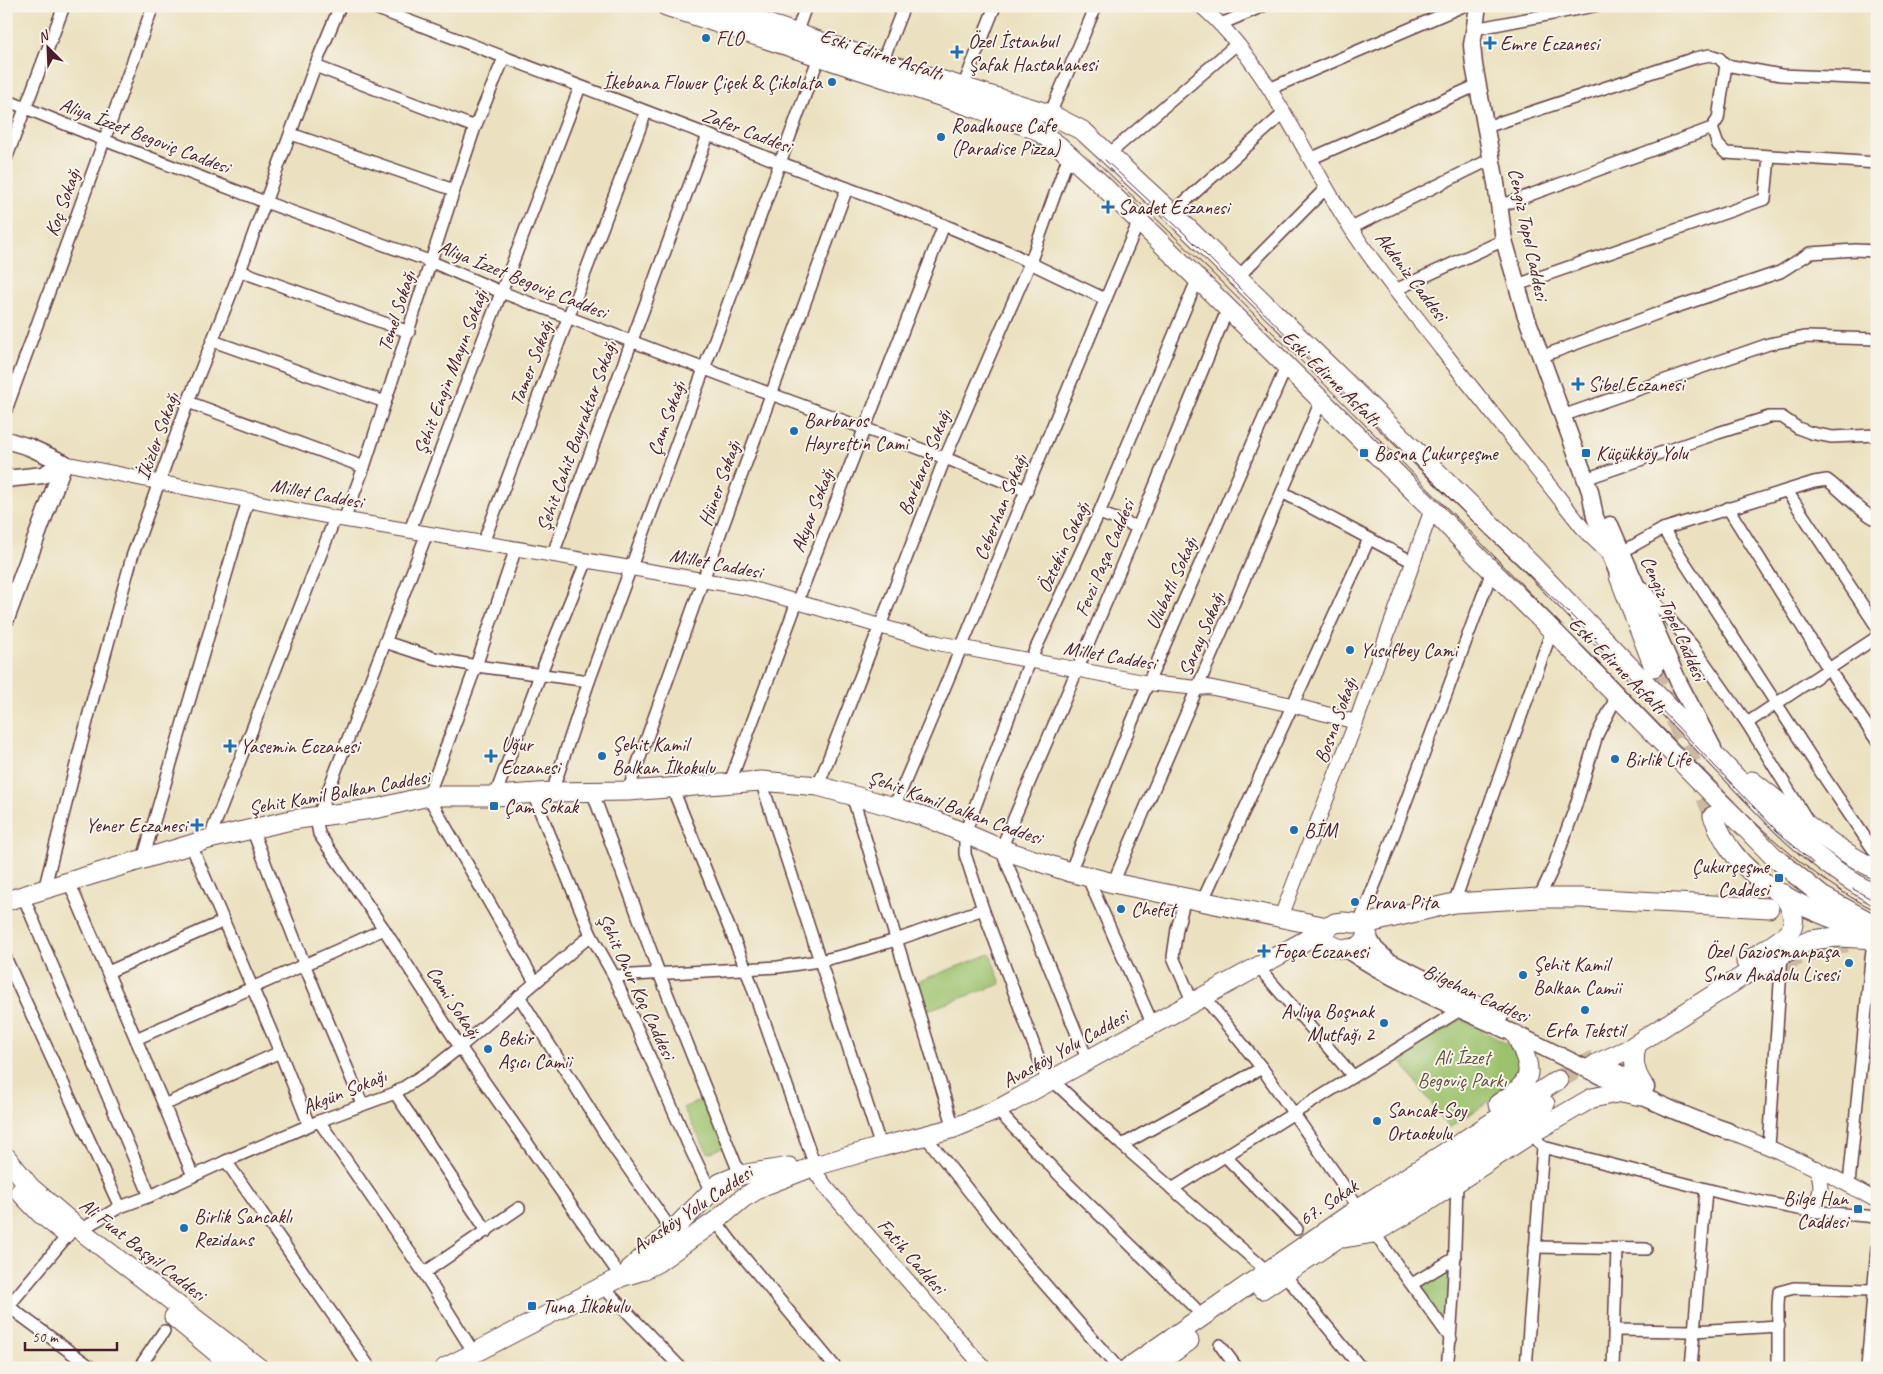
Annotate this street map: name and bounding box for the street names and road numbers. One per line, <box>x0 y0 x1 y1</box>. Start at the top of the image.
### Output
street label: Eski Edirne Asfaltı <box>817 23 948 87</box>
street label: Aliya İzzet Begoviç Caddesi <box>56 92 235 180</box>
street label: Zafer Caddesi <box>699 102 797 160</box>
street label: Koç Sokağı <box>39 163 87 240</box>
street label: Cengiz Topel Caddesi <box>1502 166 1555 305</box>
street label: Akdeniz Caddesi <box>1370 226 1455 328</box>
street label: Aliya İzzet Begoviç Caddesi <box>435 234 613 326</box>
street label: Temel Sokağı <box>372 266 422 355</box>
street label: Şehit Engin Mayın Sokağı <box>407 285 494 458</box>
street label: Tamer Sokağı <box>504 316 560 409</box>
street label: Eski Edirne Asfaltı <box>1277 325 1387 433</box>
street label: Şehit Cahit Bayraktar Sokağı <box>530 336 623 535</box>
street label: Çam Sokağı <box>641 376 692 459</box>
street label: İkizler Sokağı <box>130 388 185 483</box>
street label: Barbaros Sokağı <box>892 405 957 519</box>
street label: Hüner Sokağı <box>692 436 747 529</box>
street label: Ceberhan Sokağı <box>968 449 1034 564</box>
street label: Akyar Sokağı <box>785 463 840 556</box>
street label: Millet Caddesi <box>269 472 367 515</box>
street label: Fevzi Paşa Caddesi <box>1069 494 1141 620</box>
street label: Öztekin Sokağı <box>1031 496 1096 597</box>
street label: Ulubatlı Sokağı <box>1140 532 1204 634</box>
street label: Millet Caddesi <box>668 542 766 585</box>
street label: Cengiz Topel Caddesi <box>1635 552 1713 687</box>
street label: Saray Sokağı <box>1173 587 1231 680</box>
street label: Eski Edirne Asfaltı <box>1564 611 1673 720</box>
street label: Millet Caddesi <box>1062 635 1160 676</box>
street label: Bosna Sokağı <box>1308 673 1363 767</box>
street label: Şehit Kamil Balkan Caddesi <box>247 764 434 821</box>
street label: Şehit Kamil Balkan Caddesi <box>864 764 1047 851</box>
street label: Şehit Onur Koç Caddesi <box>592 909 682 1065</box>
street label: Bilgehan Caddesi <box>1419 958 1535 1030</box>
street label: Cami Sokağı <box>421 961 487 1044</box>
street label: Avasköy Yolu Caddesi <box>998 1002 1135 1093</box>
street label: Akgün Sokağı <box>299 1063 391 1120</box>
street label: Avasköy Yolu Caddesi <box>627 1159 759 1259</box>
street label: 67. Sokak <box>1294 1173 1364 1231</box>
street label: Ali Fuat Başgil Caddesi <box>75 1192 213 1308</box>
street label: Fatih Caddesi <box>872 1213 953 1301</box>

